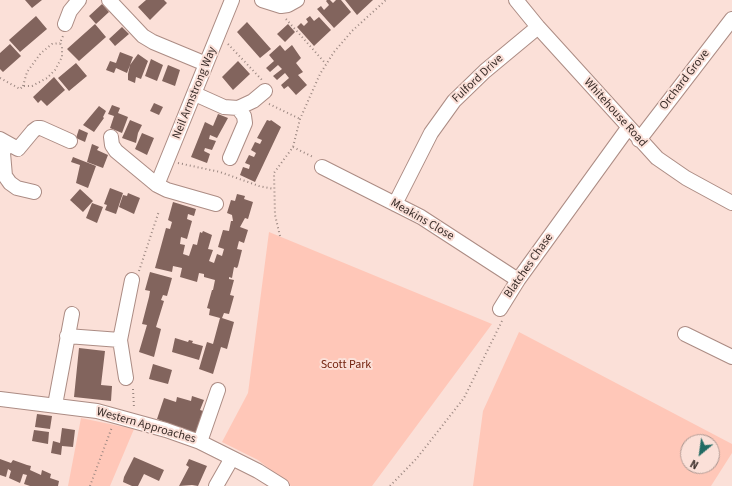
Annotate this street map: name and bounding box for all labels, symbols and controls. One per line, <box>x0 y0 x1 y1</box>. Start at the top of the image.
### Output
street label: Neil Armstrong Way <box>170 45 220 141</box>
street label: Orchard Grove <box>657 47 713 113</box>
street label: Fulford Drive <box>450 52 506 106</box>
street label: Whitehouse Road <box>580 76 650 150</box>
street label: Meakins Close <box>388 196 456 244</box>
street label: Blatches Chase <box>501 231 557 301</box>
park label: Scott Park <box>321 358 371 372</box>
street label: Western Approaches <box>95 405 197 447</box>
north arrow <box>680 434 720 474</box>
text: N <box>688 456 701 472</box>

